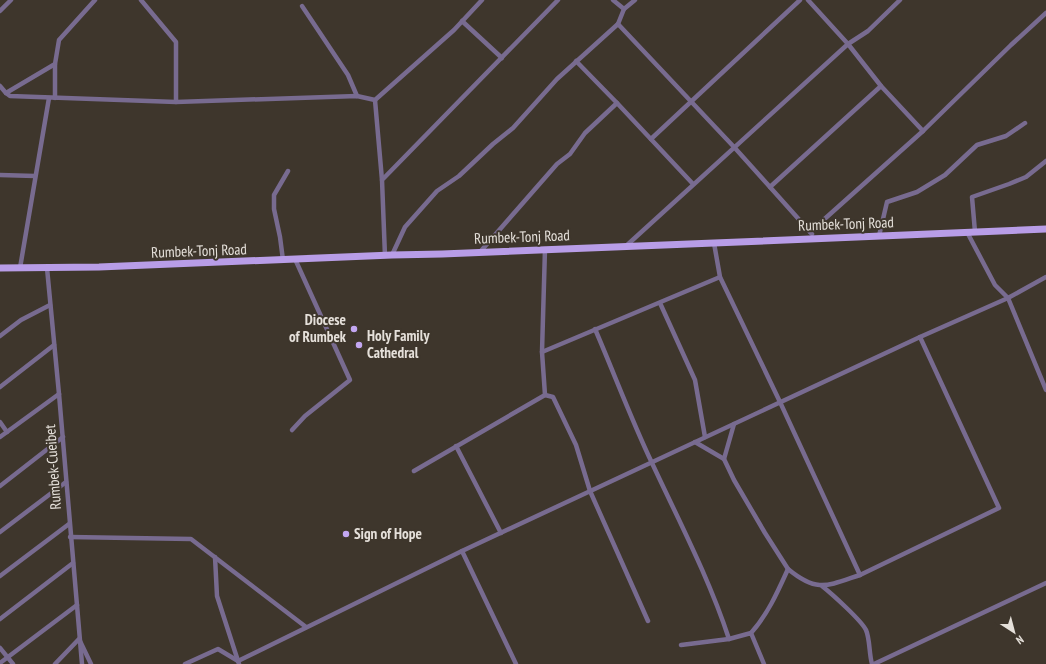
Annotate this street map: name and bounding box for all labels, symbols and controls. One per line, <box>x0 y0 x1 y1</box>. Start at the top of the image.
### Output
street label: Rumbek-Tonj Road <box>798 212 894 235</box>
street label: Rumbek-Tonj Road <box>474 225 570 248</box>
street label: Rumbek-Tonj Road <box>151 239 247 262</box>
place label: Diocese of Rumbek <box>289 310 347 346</box>
marker: Diocese of Rumbek <box>349 324 359 334</box>
place label: Holy Family Cathedral <box>367 326 430 362</box>
marker: Holy Family Cathedral <box>354 340 364 350</box>
street label: Rumbek-Cueibet <box>40 424 65 510</box>
place label: Sign of Hope <box>354 524 422 543</box>
marker: Sign of Hope <box>341 529 351 539</box>
north arrow <box>994 612 1034 652</box>
text: N <box>1013 633 1026 648</box>

